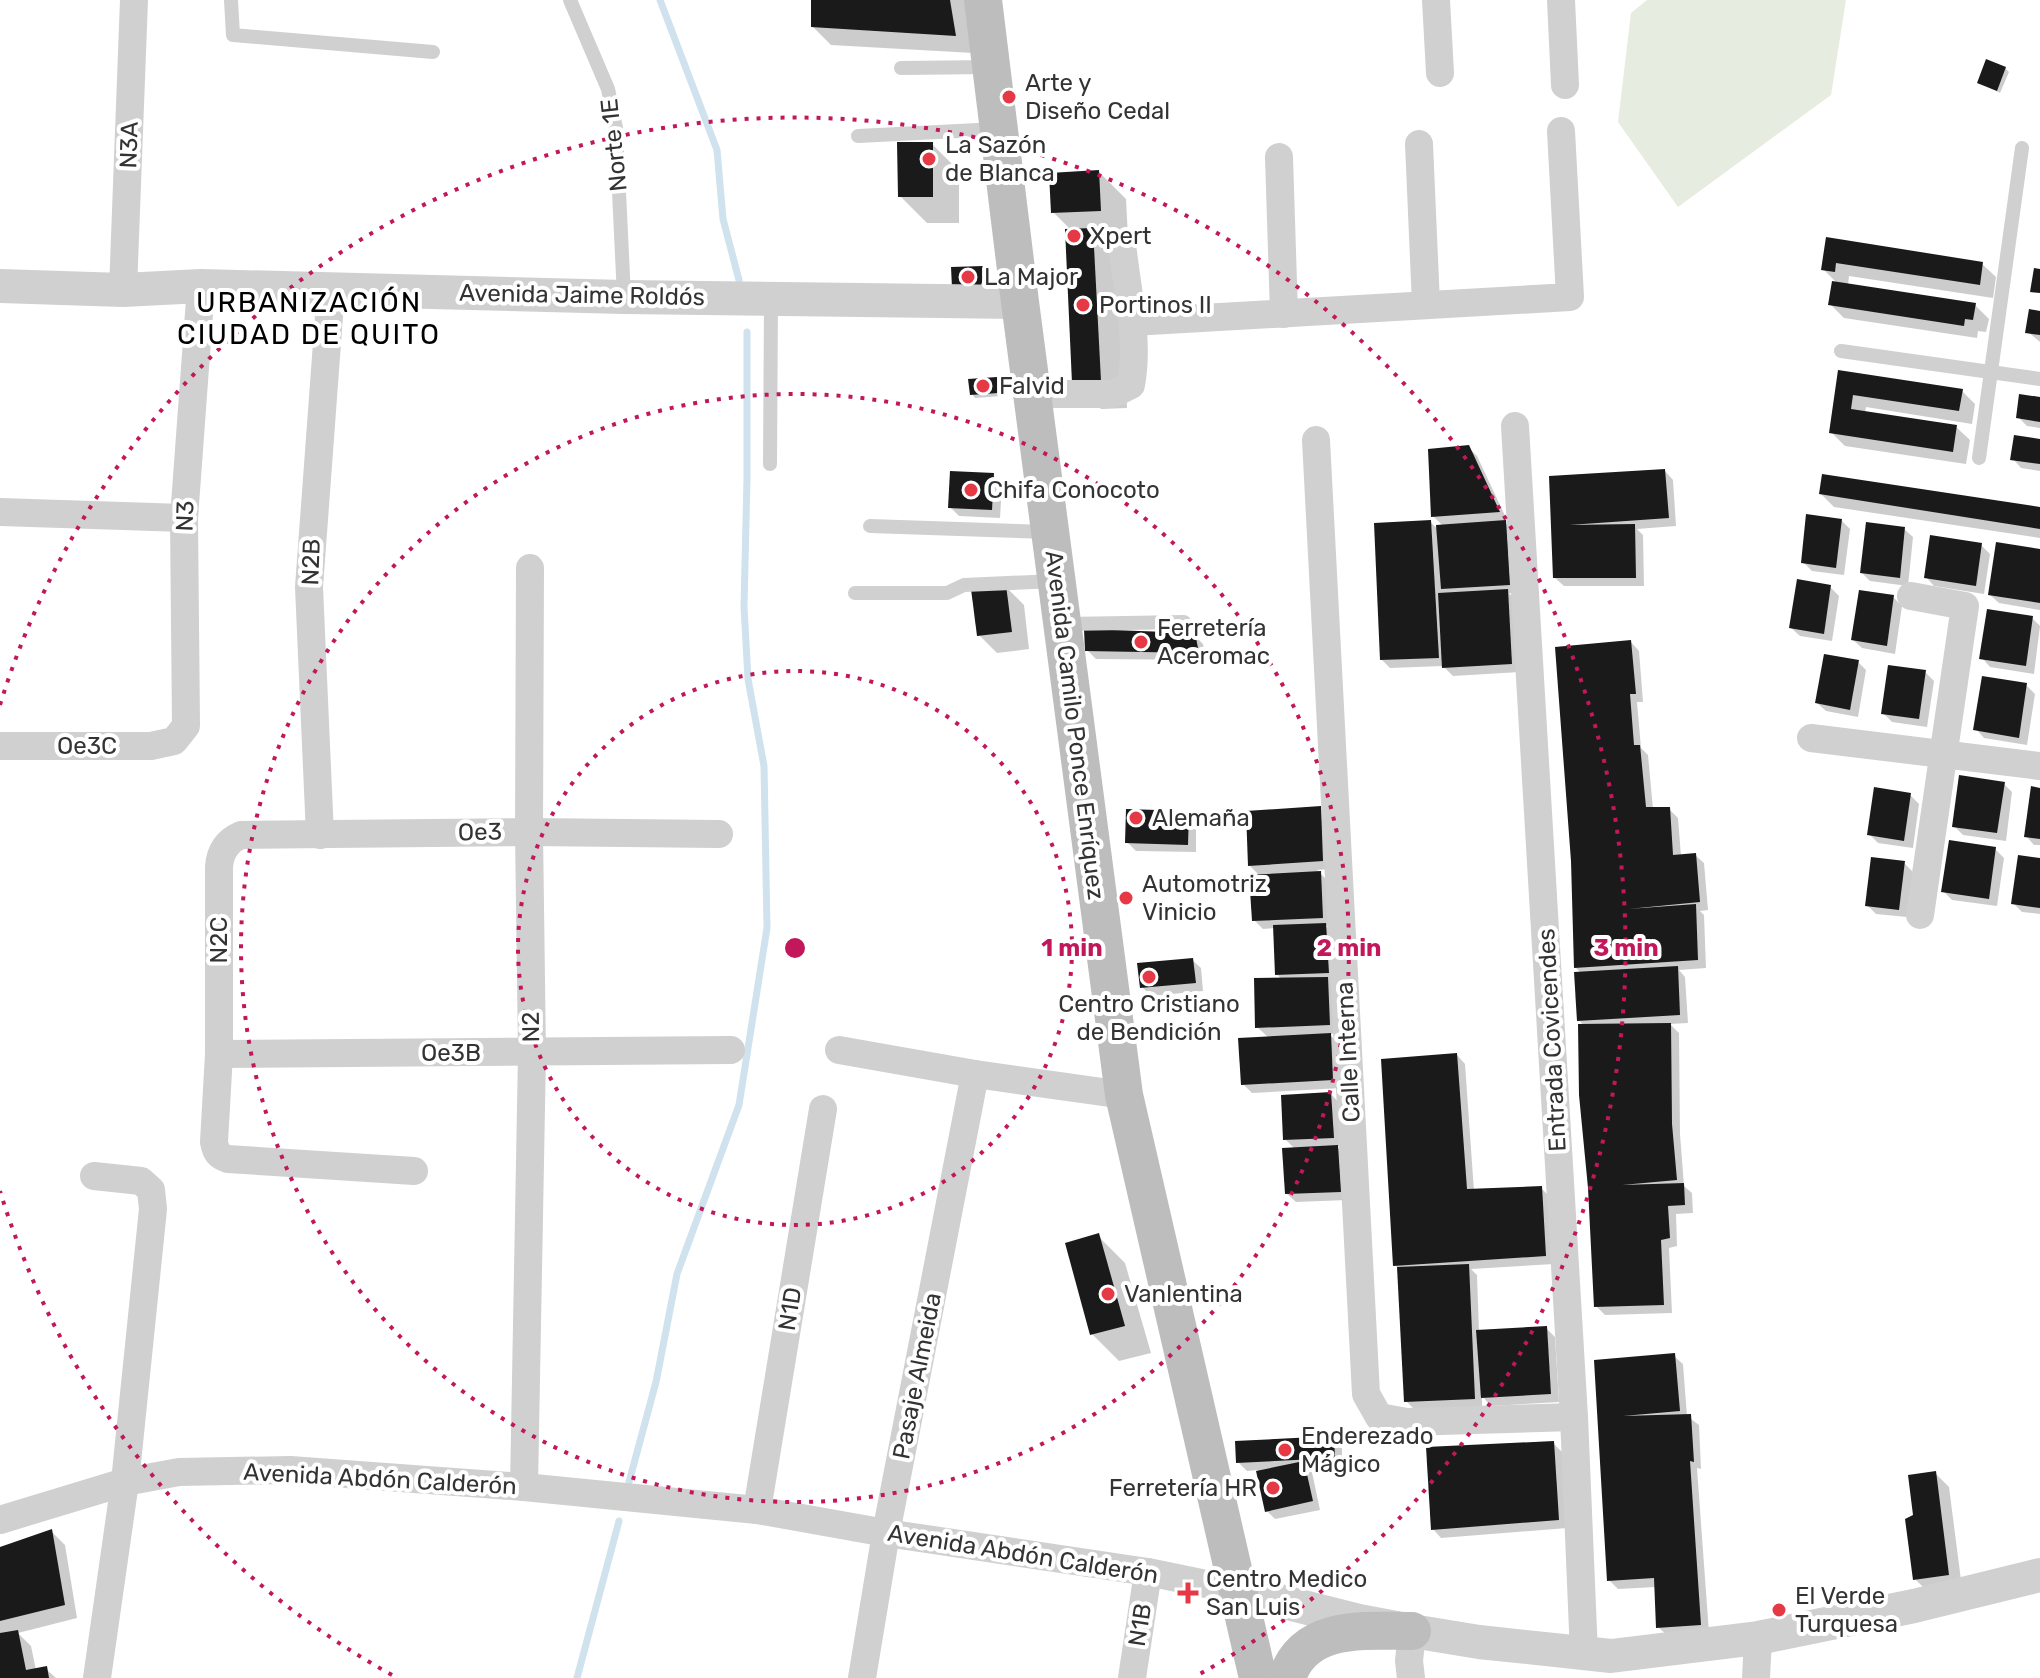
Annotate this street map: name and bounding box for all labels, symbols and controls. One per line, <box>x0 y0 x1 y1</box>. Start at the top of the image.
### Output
place label: Arte y Diseño Cedal <box>1025 69 1170 125</box>
marker: Arte y Diseño Cedal <box>1000 88 1018 106</box>
street label: Norte 1E <box>595 97 633 193</box>
street label: N3A <box>114 121 144 169</box>
place label: La Sazón de Blanca <box>945 131 1055 187</box>
marker: La Sazón de Blanca <box>920 150 938 168</box>
place label: Xpert <box>1090 222 1151 250</box>
marker: Xpert <box>1065 227 1083 245</box>
place label: La Major <box>984 263 1078 291</box>
marker: La Major <box>959 268 977 286</box>
street label: Avenida Jaime Roldós <box>459 279 705 311</box>
district label: URBANIZACIÓN CIUDAD DE QUITO <box>177 286 441 351</box>
place label: Portinos II <box>1099 291 1212 319</box>
marker: Portinos II <box>1074 296 1092 314</box>
place label: Falvid <box>999 372 1065 400</box>
marker: Falvid <box>974 377 992 395</box>
place label: Chifa Conocoto <box>987 476 1160 504</box>
marker: Chifa Conocoto <box>962 481 980 499</box>
street label: N3 <box>170 500 200 532</box>
street label: N2B <box>296 538 326 586</box>
street label: Avenida Camilo Ponce Enríquez <box>1040 549 1110 901</box>
place label: Ferretería Aceromac <box>1157 614 1270 670</box>
marker: Ferretería Aceromac <box>1132 633 1150 651</box>
street label: Oe3C <box>57 732 117 760</box>
place label: Alemaña <box>1152 804 1250 832</box>
marker: Alemaña <box>1127 809 1145 827</box>
street label: Oe3 <box>458 818 502 846</box>
place label: Automotriz Vinicio <box>1142 870 1267 926</box>
marker: Automotriz Vinicio <box>1117 889 1135 907</box>
street label: N2C <box>205 917 233 963</box>
street label: Entrada Covicendes <box>1532 928 1572 1152</box>
centre of rings <box>781 934 809 962</box>
text: 1 min <box>1041 934 1103 962</box>
text: 2 min <box>1317 934 1382 962</box>
text: 3 min <box>1593 934 1659 962</box>
marker: Centro Cristiano de Bendición <box>1140 968 1158 986</box>
street label: Calle Interna <box>1330 981 1366 1123</box>
place label: Centro Cristiano de Bendición <box>1058 990 1240 1046</box>
street label: N2 <box>517 1011 545 1043</box>
street label: Oe3B <box>421 1039 481 1067</box>
place label: Vanlentina <box>1124 1280 1243 1308</box>
street label: N1D <box>773 1285 807 1333</box>
marker: Vanlentina <box>1099 1285 1117 1303</box>
street label: Pasaje Almeida <box>887 1290 947 1462</box>
place label: Enderezado Mágico <box>1301 1422 1434 1478</box>
marker: Enderezado Mágico <box>1276 1441 1294 1459</box>
street label: Avenida Abdón Calderón <box>243 1458 517 1500</box>
place label: Ferretería HR <box>1109 1474 1257 1502</box>
marker: Ferretería HR <box>1264 1479 1282 1497</box>
street label: Avenida Abdón Calderón <box>886 1519 1160 1589</box>
place label: Centro Medico San Luis <box>1206 1565 1367 1621</box>
marker: Centro Medico San Luis <box>1177 1582 1199 1604</box>
place label: El Verde Turquesa <box>1795 1582 1898 1638</box>
marker: El Verde Turquesa <box>1770 1601 1788 1619</box>
street label: N1B <box>1123 1602 1157 1648</box>

